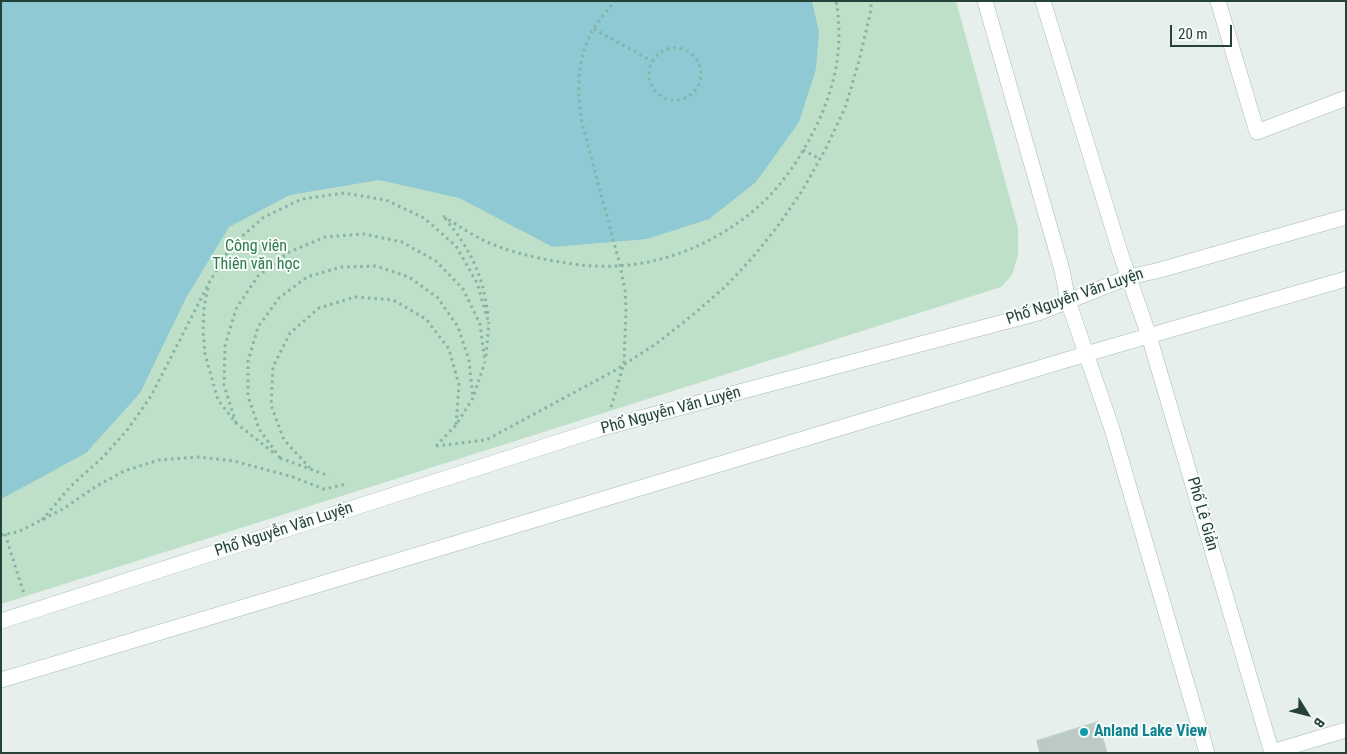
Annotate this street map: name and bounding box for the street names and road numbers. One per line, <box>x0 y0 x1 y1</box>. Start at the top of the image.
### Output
street label: Phố Nguyễn Văn Luyện <box>1004 265 1146 329</box>
street label: Phố Nguyễn Văn Luyện <box>599 383 743 439</box>
street label: Phố Lê Giản <box>1182 475 1222 553</box>
street label: Phố Nguyễn Văn Luyện <box>213 499 355 561</box>

